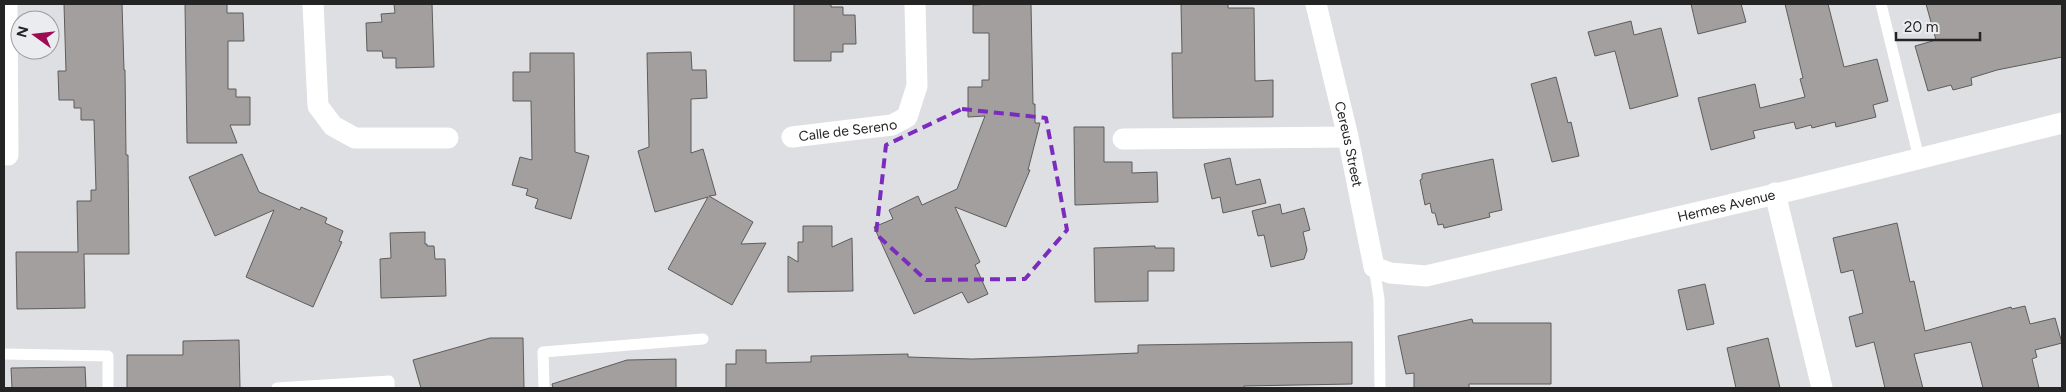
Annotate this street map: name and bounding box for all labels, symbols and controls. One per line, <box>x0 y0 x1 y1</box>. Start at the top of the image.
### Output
north arrow <box>10 10 60 60</box>
scale bar <box>1896 10 1980 42</box>
text: 20 m <box>1904 18 1938 36</box>
text: N <box>13 24 33 39</box>
street label: Cereus Street <box>1331 100 1366 188</box>
street label: Calle de Sereno <box>798 115 900 145</box>
street label: Hermes Avenue <box>1676 186 1777 225</box>

